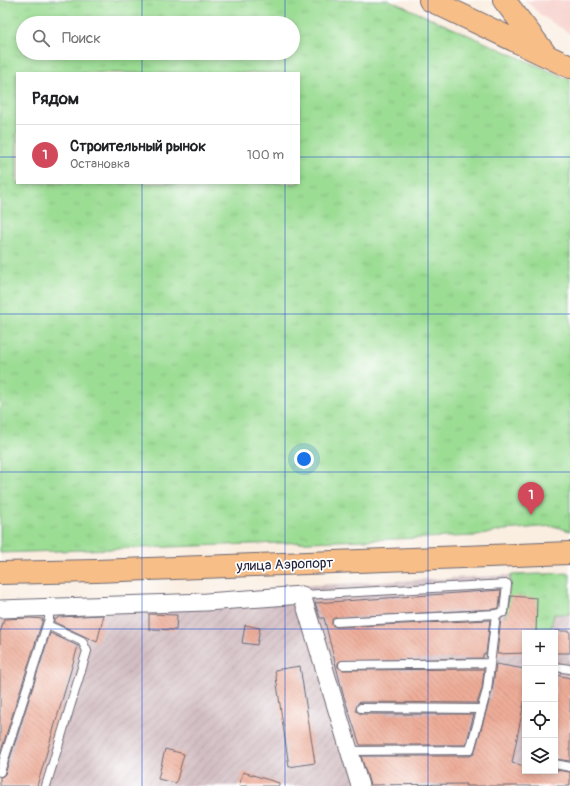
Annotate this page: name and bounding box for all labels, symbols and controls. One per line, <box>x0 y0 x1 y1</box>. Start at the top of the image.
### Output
search box <box>16 16 300 60</box>
icon: search <box>30 27 52 49</box>
text: Поиск <box>62 29 101 48</box>
text: Рядом <box>32 88 79 109</box>
text: Строительный рынок <box>70 137 206 156</box>
text: 1 <box>42 147 48 163</box>
text: 100 m <box>247 147 284 163</box>
text: Остановка <box>70 156 130 172</box>
your location <box>294 449 314 469</box>
pin: 1 <box>518 482 544 515</box>
street label: улица Аэропорт <box>235 554 334 575</box>
map controls <box>522 630 558 774</box>
button: + <box>522 630 558 666</box>
button: − <box>522 666 558 702</box>
button: locate <box>522 702 558 738</box>
button: layers <box>522 738 558 774</box>

